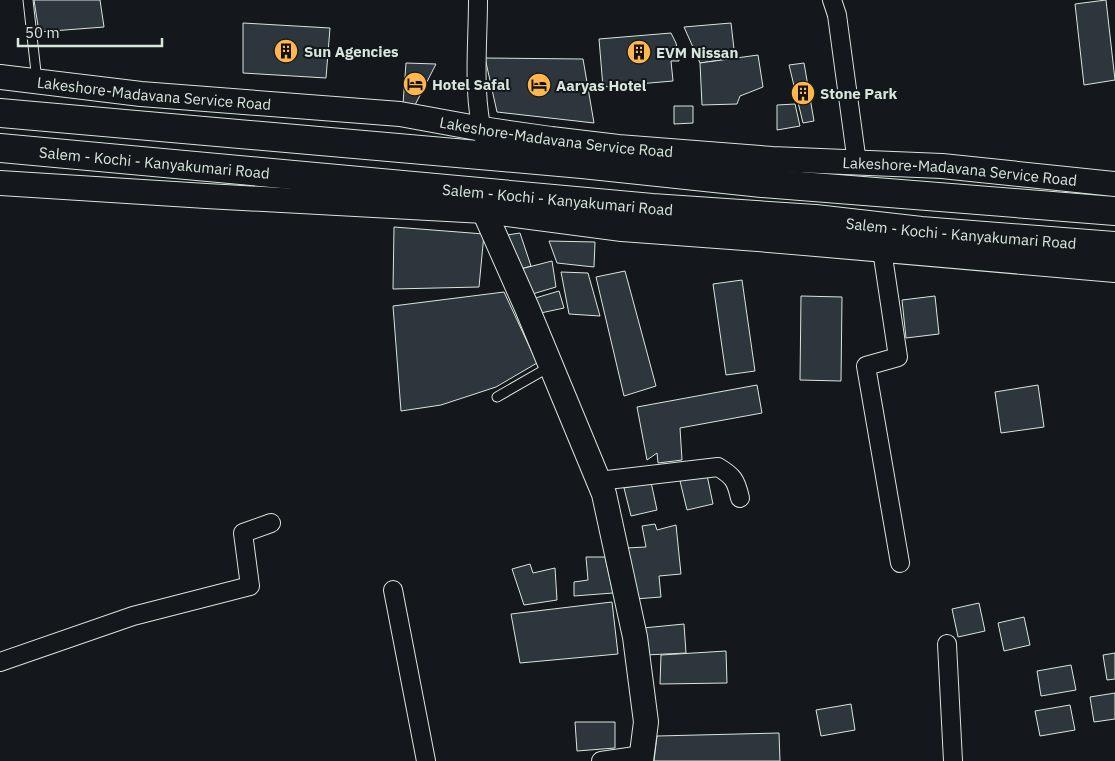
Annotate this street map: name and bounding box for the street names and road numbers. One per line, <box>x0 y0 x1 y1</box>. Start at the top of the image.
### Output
street label: Lakeshore-Madavana Service Road <box>36 72 272 114</box>
street label: Lakeshore-Madavana Service Road <box>438 112 674 161</box>
street label: Salem - Kochi - Kanyakumari Road <box>38 142 271 182</box>
street label: Lakeshore-Madavana Service Road <box>842 152 1078 189</box>
street label: Salem - Kochi - Kanyakumari Road <box>441 179 674 219</box>
street label: Salem - Kochi - Kanyakumari Road <box>845 213 1077 252</box>

